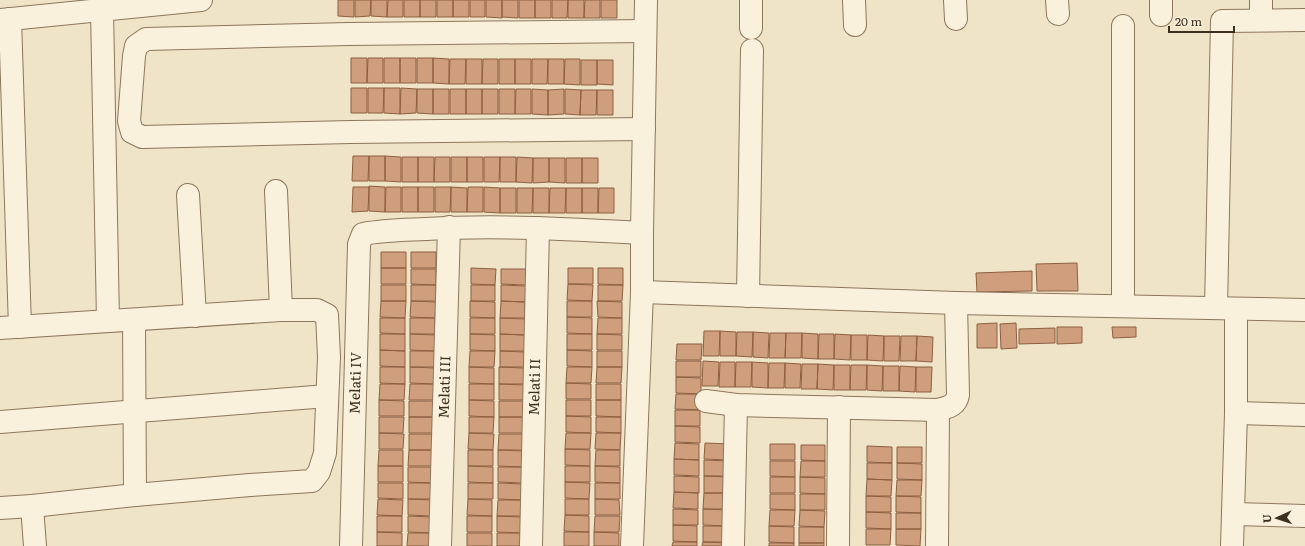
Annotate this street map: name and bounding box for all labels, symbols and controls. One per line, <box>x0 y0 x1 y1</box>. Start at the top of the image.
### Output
scale bar <box>1169 8 1234 34</box>
text: 20 m <box>1175 12 1202 30</box>
street label: Melati IV <box>344 351 365 414</box>
street label: Melati III <box>433 355 454 419</box>
street label: Melati II <box>523 358 544 416</box>
north arrow <box>1257 498 1297 538</box>
text: U <box>1258 513 1274 523</box>

